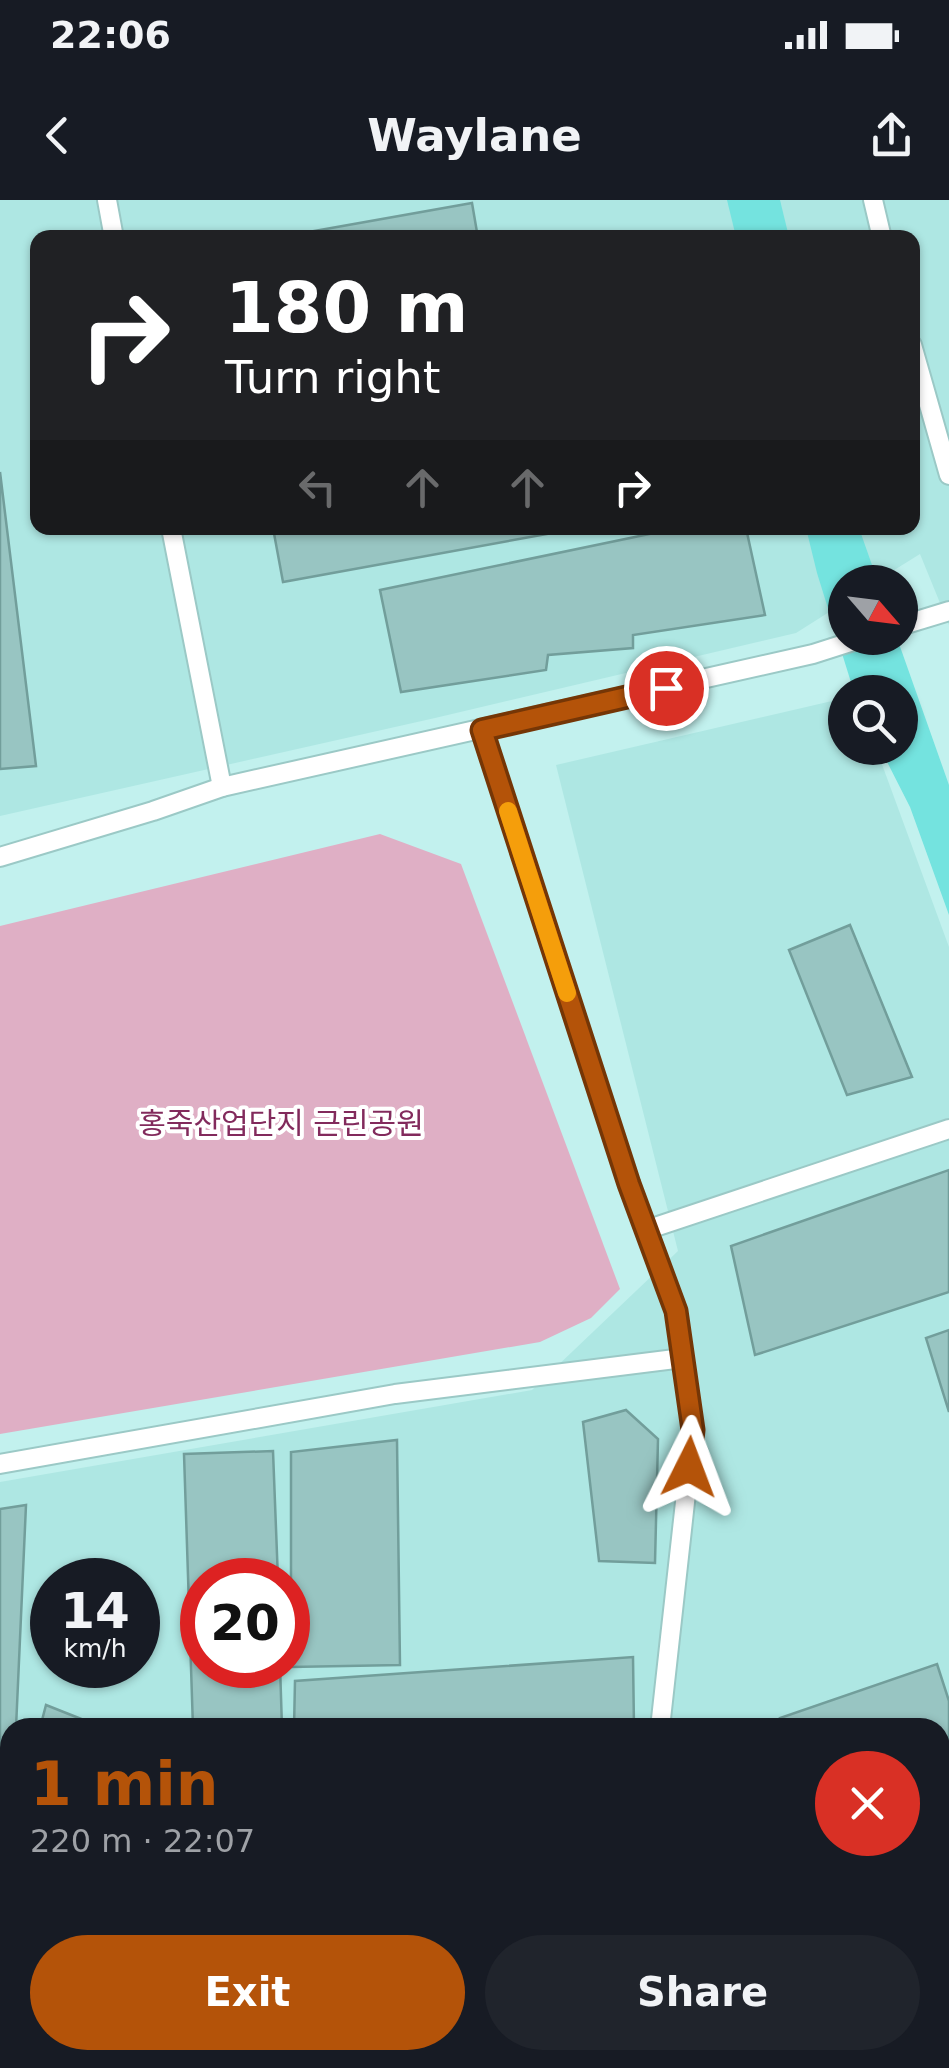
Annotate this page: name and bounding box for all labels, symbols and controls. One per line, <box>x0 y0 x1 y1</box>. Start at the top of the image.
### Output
text: 22:06 <box>50 13 171 57</box>
icon: back <box>30 108 85 163</box>
icon: share <box>864 108 919 163</box>
text: Waylane <box>367 109 582 162</box>
text: 180 m <box>225 267 468 349</box>
icon: right <box>60 270 190 400</box>
text: Turn right <box>225 351 440 404</box>
icon: left <box>290 460 345 515</box>
icon: ahead <box>395 460 450 515</box>
icon: ahead <box>500 460 555 515</box>
icon: right <box>605 460 660 515</box>
north arrow <box>828 565 918 655</box>
map controls <box>828 565 918 765</box>
pin <box>624 646 709 731</box>
icon: arrive <box>639 661 694 716</box>
button: search <box>828 675 918 765</box>
park label: 홍죽산업단지 근린공원 <box>138 1106 424 1141</box>
position arrow <box>637 1415 741 1519</box>
speed limit sign: 20 <box>180 1558 310 1688</box>
text: 14 <box>60 1582 130 1640</box>
text: km/h <box>63 1634 127 1663</box>
text: 1 min <box>30 1749 218 1819</box>
button: close <box>815 1751 920 1856</box>
text: 220 m · 22:07 <box>30 1822 255 1860</box>
button: Exit <box>30 1935 465 2050</box>
button: Share <box>485 1935 920 2050</box>

